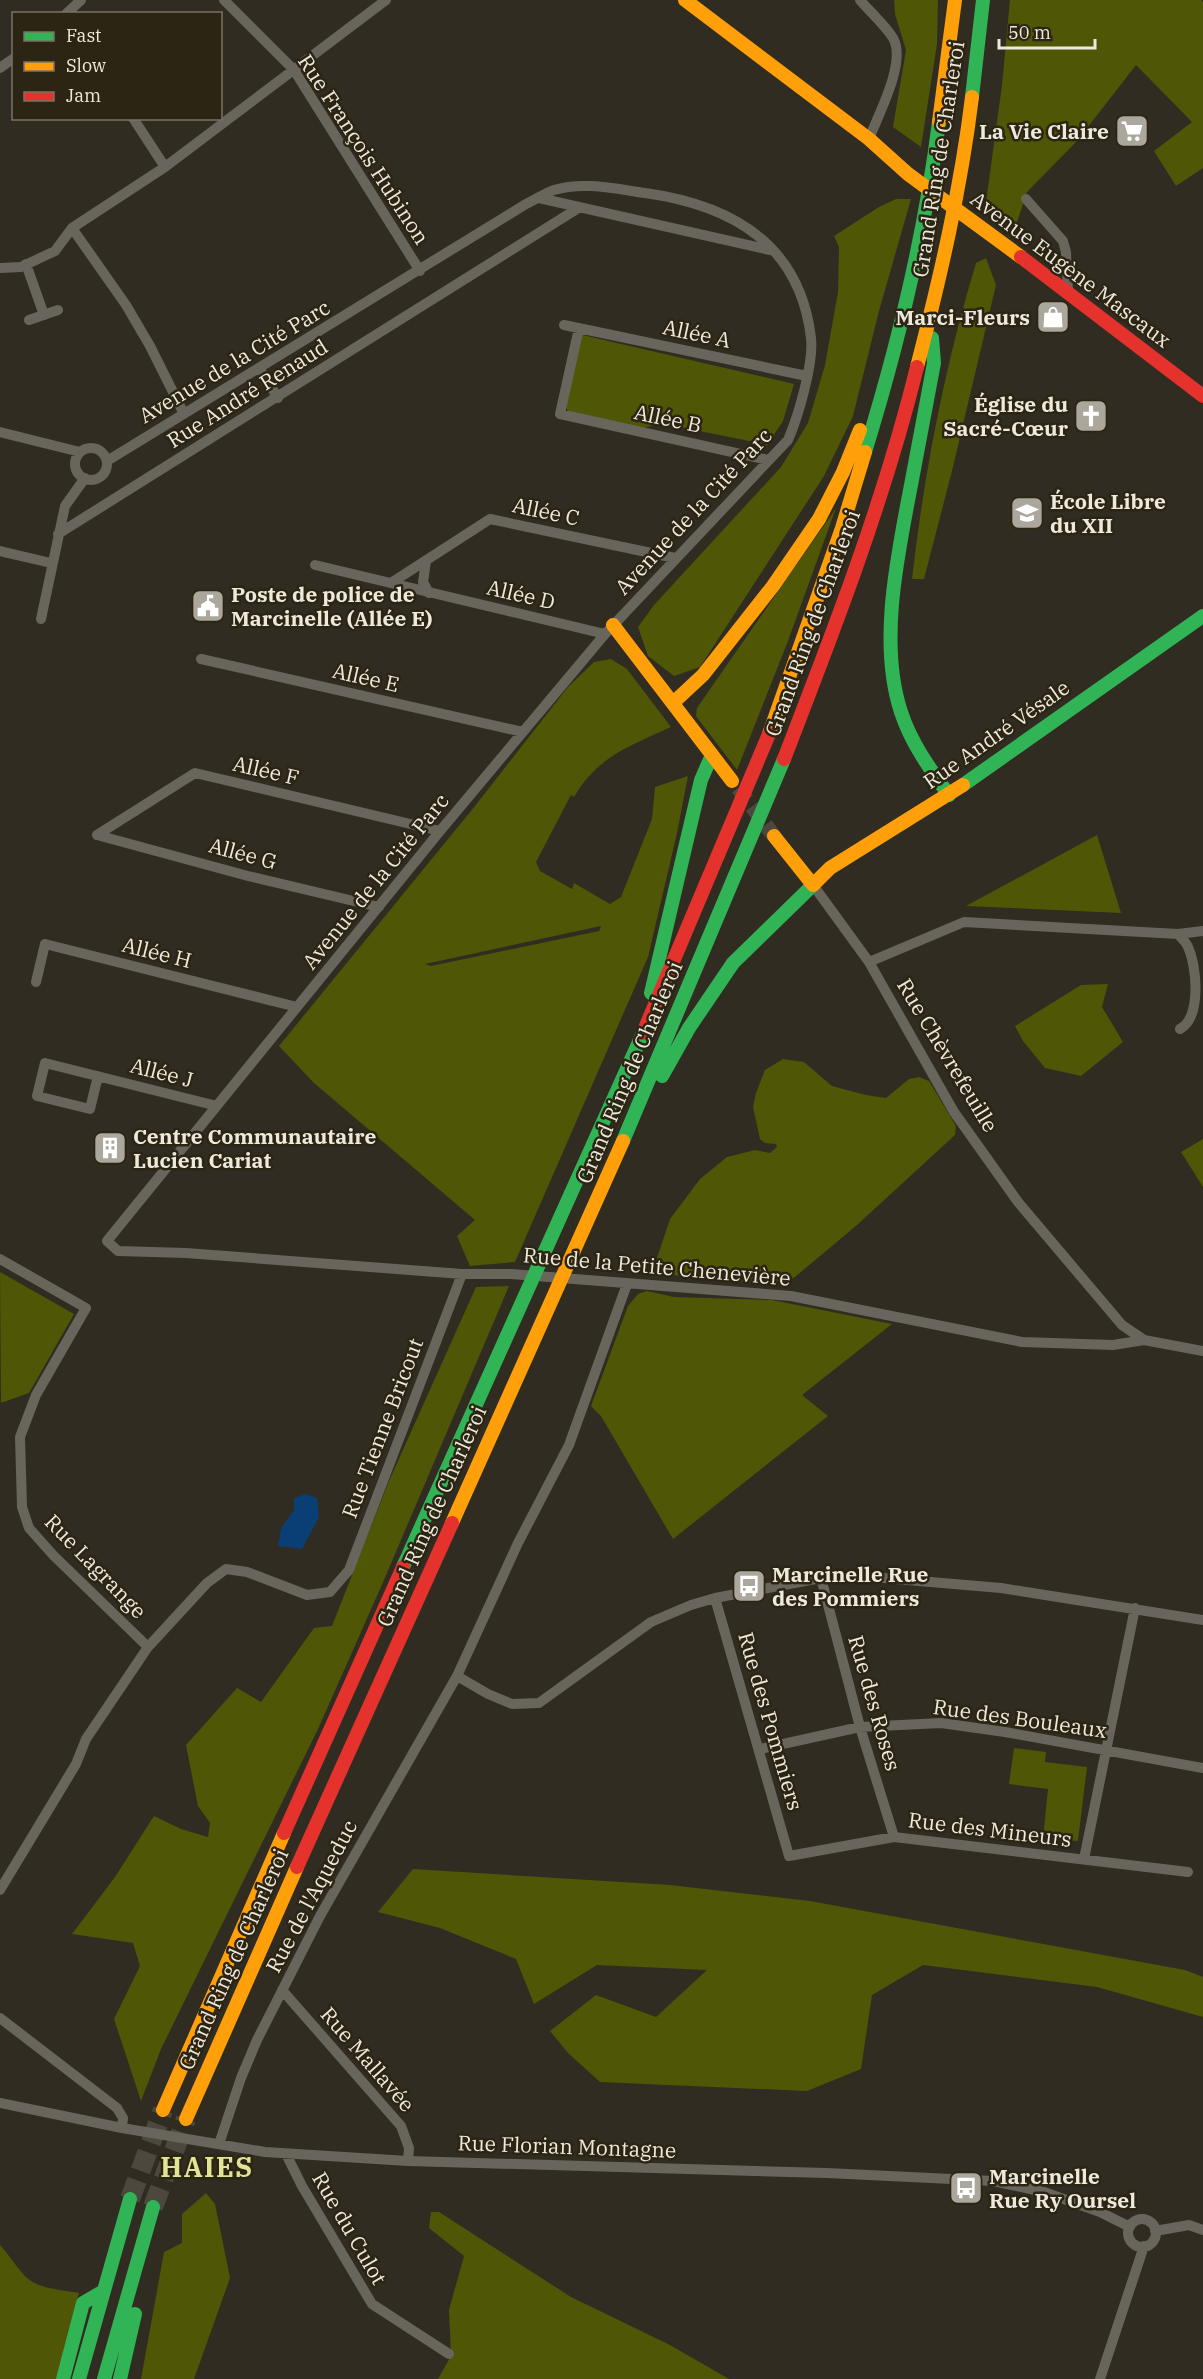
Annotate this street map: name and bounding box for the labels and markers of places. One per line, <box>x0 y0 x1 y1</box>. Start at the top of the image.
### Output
supermarket icon: La Vie Claire <box>1114 113 1150 149</box>
place label: La Vie Claire <box>979 117 1109 145</box>
shop icon: Marci-Fleurs <box>1035 299 1071 335</box>
place label: Marci-Fleurs <box>895 303 1030 331</box>
place label: Église du Sacré-Cœur <box>943 390 1069 442</box>
church icon: Église du Sacré-Cœur <box>1073 398 1109 434</box>
place label: École Libre du XII <box>1050 487 1166 539</box>
school or university icon: École Libre du XII <box>1009 495 1045 531</box>
place label: Poste de police de Marcinelle (Allée E) <box>231 580 432 632</box>
public building icon: Poste de police de Marcinelle (Allée E) <box>190 588 226 624</box>
place label: Centre Communautaire Lucien Cariat <box>133 1122 377 1174</box>
building icon: Centre Communautaire Lucien Cariat <box>92 1130 128 1166</box>
place label: Marcinelle Rue des Pommiers <box>772 1560 928 1612</box>
bus stop icon: Marcinelle Rue des Pommiers <box>731 1568 767 1604</box>
place label: Marcinelle Rue Ry Oursel <box>989 2162 1136 2214</box>
bus stop icon: Marcinelle Rue Ry Oursel <box>948 2170 984 2206</box>

